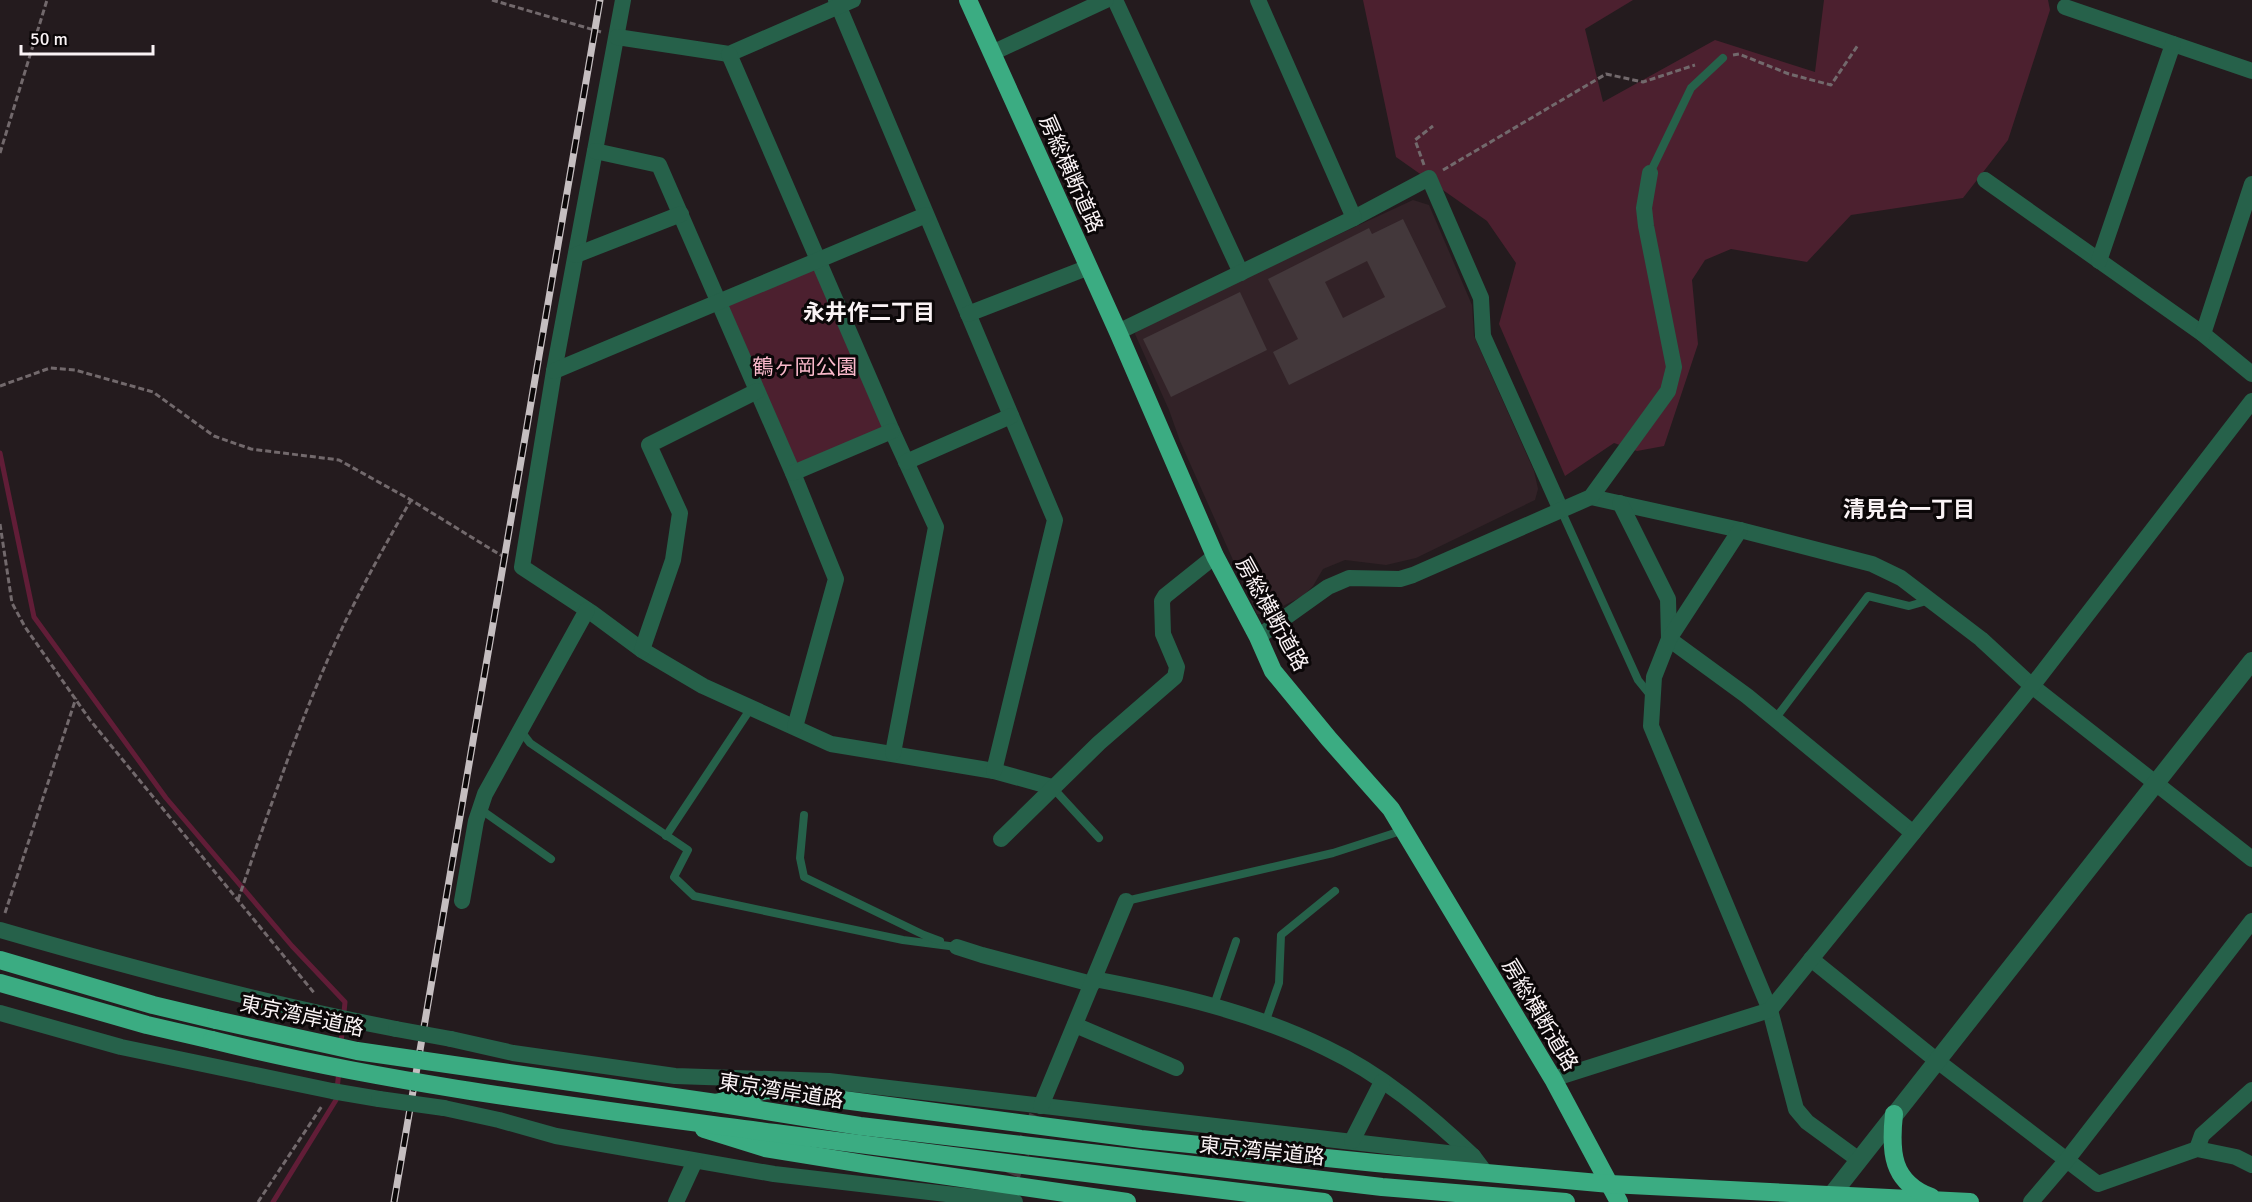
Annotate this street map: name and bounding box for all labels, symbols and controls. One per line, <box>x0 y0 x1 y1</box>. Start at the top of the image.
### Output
scale bar <box>21 18 153 56</box>
text: 50 m <box>30 28 68 50</box>
street label: 房総横断道路 <box>1033 111 1109 237</box>
district label: 永井作二丁目 <box>803 299 935 326</box>
park label: 鶴ヶ岡公園 <box>753 354 858 380</box>
district label: 清見台一丁目 <box>1843 496 1975 523</box>
street label: 房総横断道路 <box>1230 553 1314 675</box>
street label: 房総横断道路 <box>1496 954 1584 1076</box>
street label: 東京湾岸道路 <box>238 990 366 1042</box>
street label: 東京湾岸道路 <box>717 1068 845 1114</box>
street label: 東京湾岸道路 <box>1198 1131 1326 1171</box>

